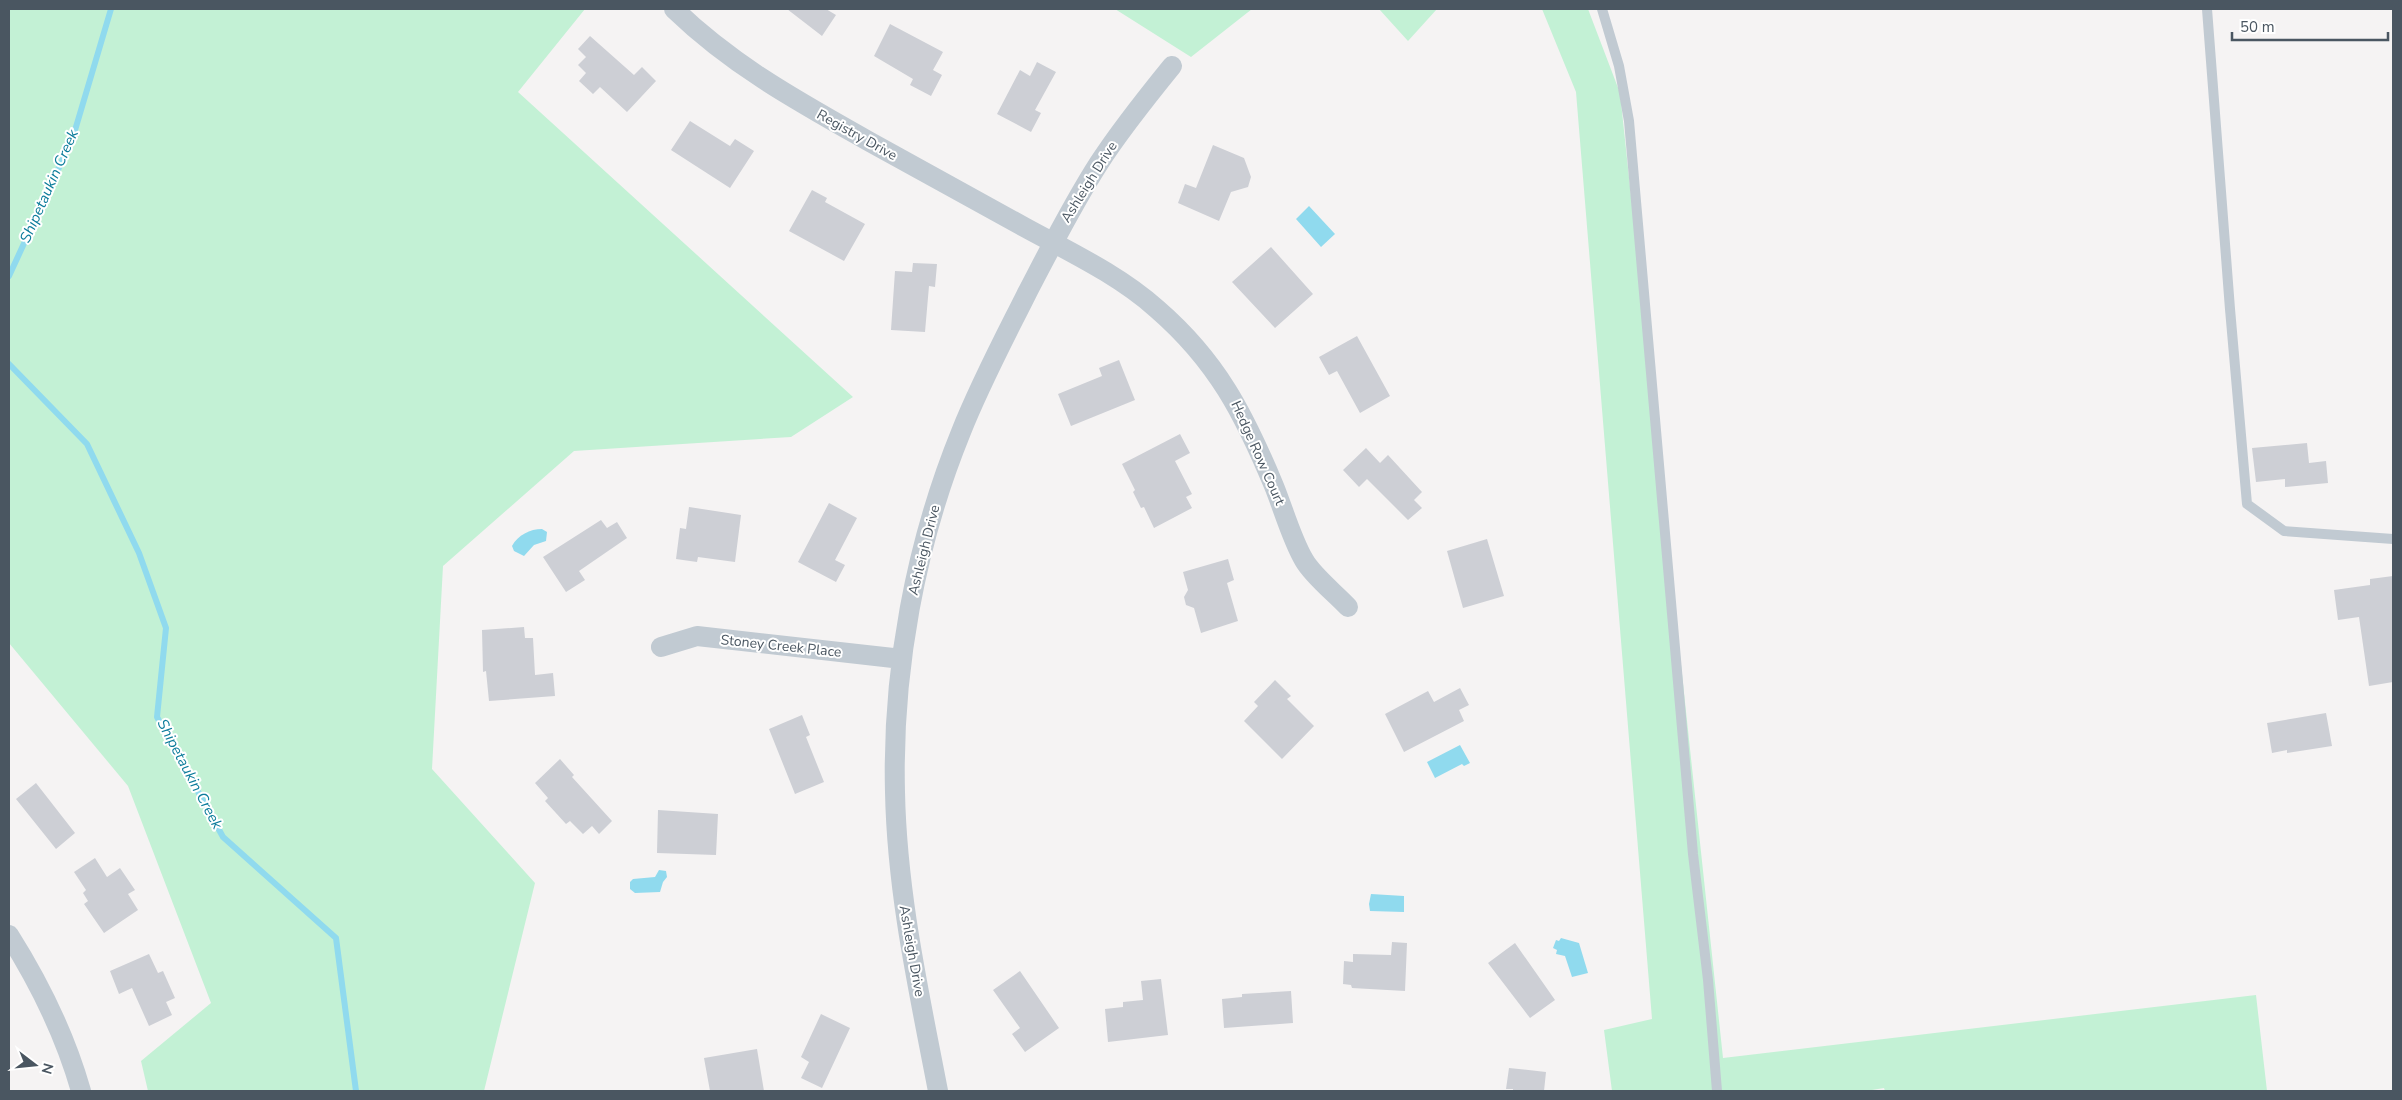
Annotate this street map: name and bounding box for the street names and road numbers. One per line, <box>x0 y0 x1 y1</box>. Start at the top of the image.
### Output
street label: Registry Drive <box>813 105 901 165</box>
street label: Ashleigh Drive <box>1056 138 1122 226</box>
street label: Hedge Row Court <box>1226 398 1290 508</box>
street label: Ashleigh Drive <box>904 503 944 597</box>
street label: Stoney Creek Place <box>720 630 842 662</box>
street label: Ashleigh Drive <box>895 904 929 998</box>

